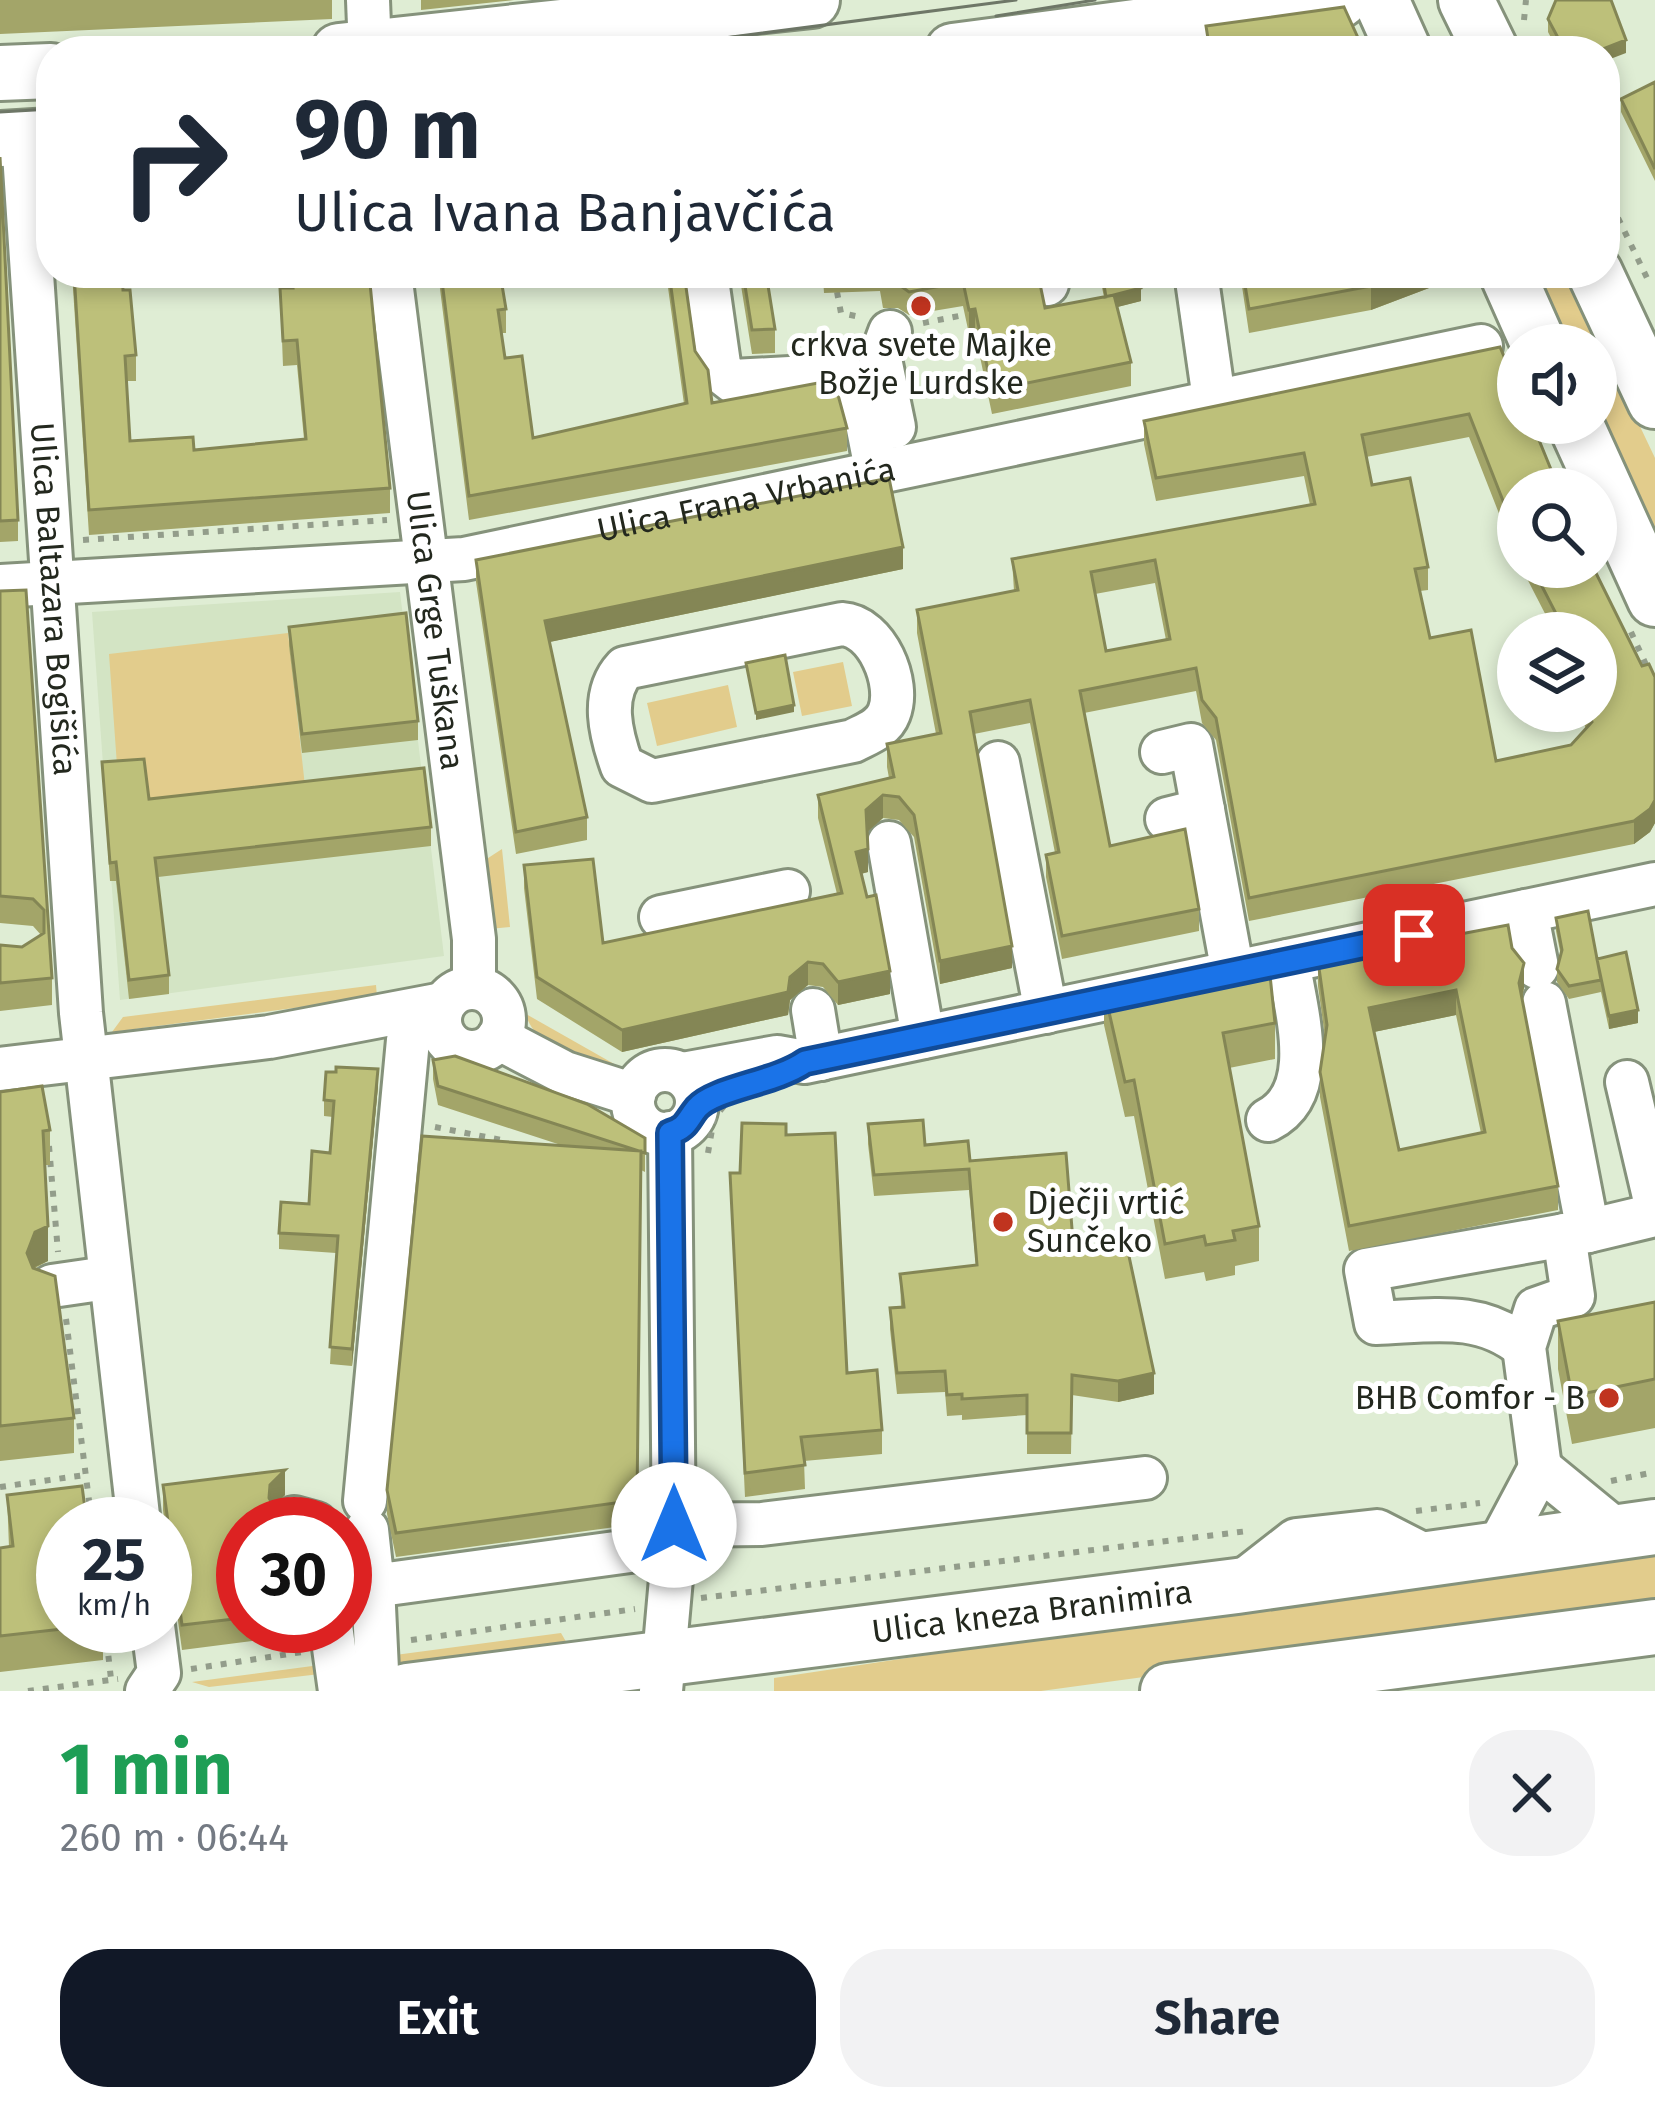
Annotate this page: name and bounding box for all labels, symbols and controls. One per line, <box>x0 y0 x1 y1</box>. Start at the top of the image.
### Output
text: 90 m <box>294 79 481 180</box>
icon: right <box>96 84 252 240</box>
text: Ulica Ivana Banjavčića <box>294 181 836 245</box>
marker: crkva svete Majke Božje Lurdske <box>908 293 934 319</box>
map controls <box>1497 324 1617 732</box>
button: sound <box>1497 324 1617 444</box>
place label: crkva svete Majke Božje Lurdske <box>790 325 1052 403</box>
street label: Ulica Baltazara Bogišića <box>22 421 85 777</box>
street label: Ulica Frana Vrbanića <box>593 449 899 551</box>
button: search <box>1497 468 1617 588</box>
street label: Ulica Grge Tuškana <box>398 488 473 772</box>
button: layers <box>1497 612 1617 732</box>
pin <box>1363 884 1465 986</box>
icon: arrive <box>1381 902 1447 968</box>
place label: Dječji vrtić Sunčeko <box>1027 1183 1185 1261</box>
marker: Dječji vrtić Sunčeko <box>990 1209 1016 1235</box>
place label: BHB Comfor - B <box>1355 1378 1585 1418</box>
marker: BHB Comfor - B <box>1596 1385 1622 1411</box>
position arrow <box>611 1462 737 1588</box>
speed limit sign: 30 <box>216 1497 372 1653</box>
text: 25 <box>82 1524 146 1596</box>
street label: Ulica kneza Branimira <box>869 1572 1195 1652</box>
text: km/h <box>77 1587 151 1623</box>
text: 1 min <box>60 1727 233 1813</box>
button: close <box>1469 1730 1595 1856</box>
text: 260 m · 06:44 <box>60 1815 289 1861</box>
button: Exit <box>60 1949 816 2087</box>
button: Share <box>840 1949 1595 2087</box>

